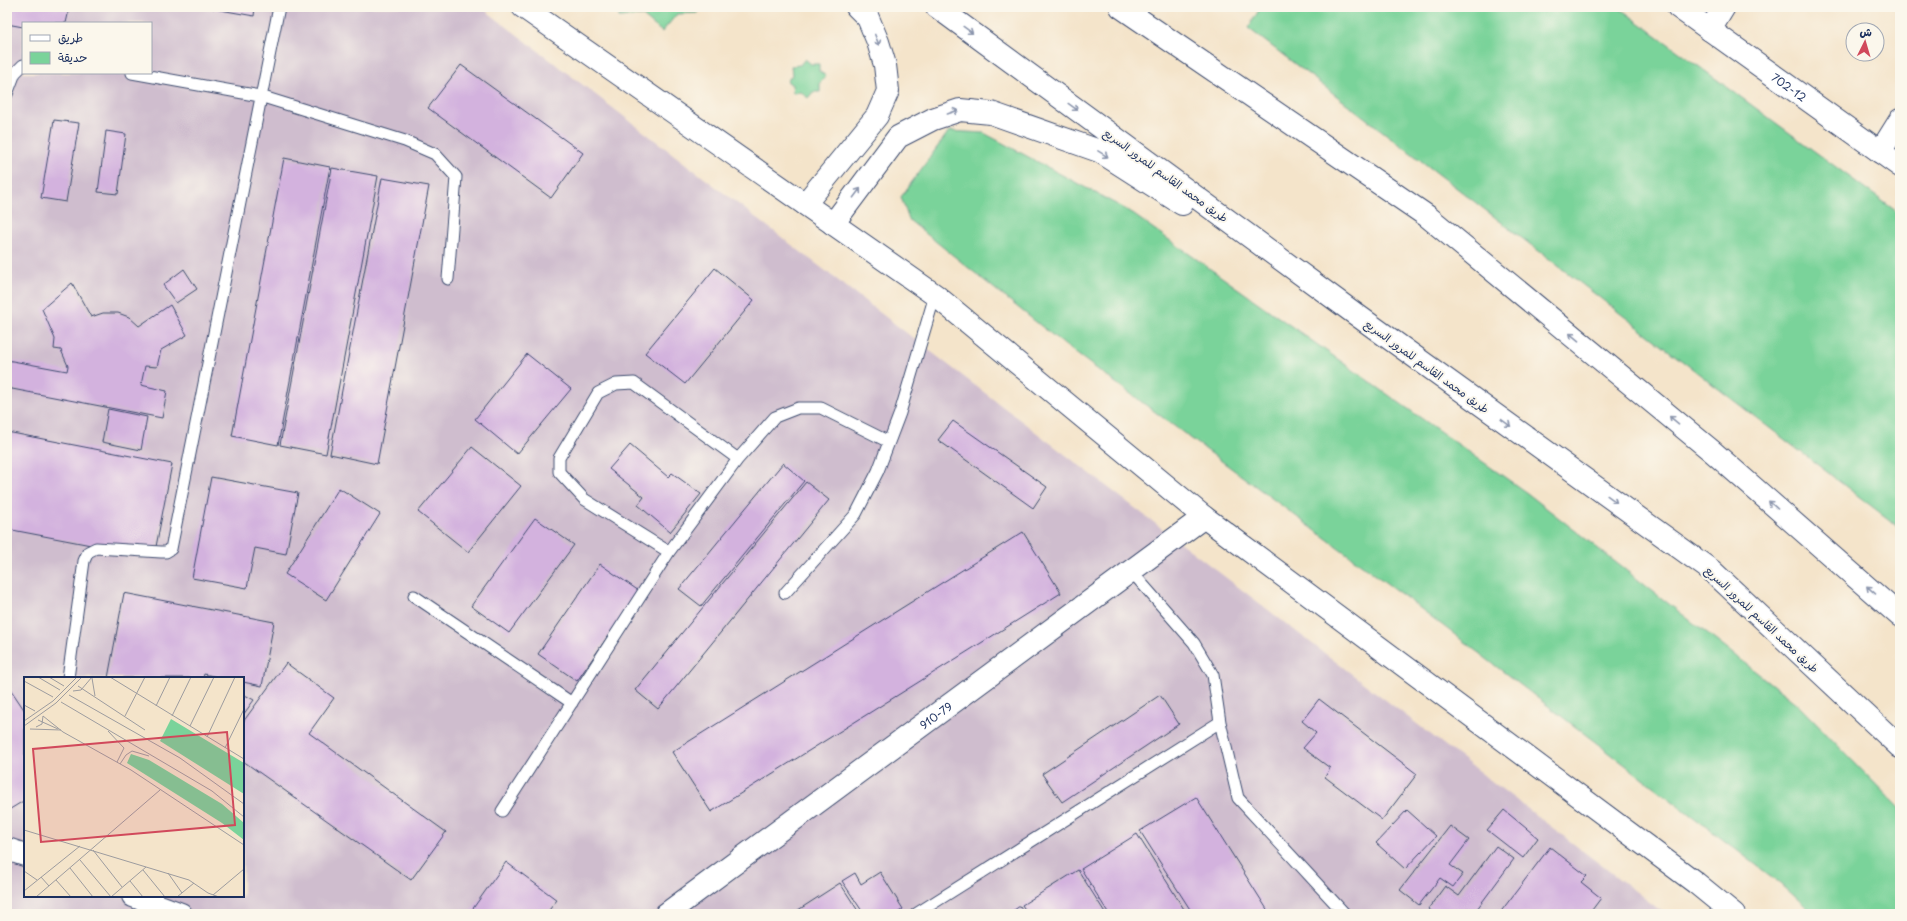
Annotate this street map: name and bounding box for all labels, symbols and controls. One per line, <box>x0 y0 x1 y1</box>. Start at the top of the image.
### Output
legend <box>22 22 152 74</box>
north arrow <box>1845 22 1885 62</box>
text: ش <box>1859 23 1873 41</box>
one-way arrow <box>963 26 974 34</box>
text: طريق <box>58 28 83 46</box>
one-way arrow <box>874 33 882 45</box>
text: حديقة <box>58 48 87 66</box>
street label: 702-12 <box>1768 68 1811 105</box>
one-way arrow <box>1067 103 1078 111</box>
one-way arrow <box>946 108 959 115</box>
street label: طريق محمد القاسم للمرور السريع <box>1100 124 1232 227</box>
one-way arrow <box>1097 150 1109 158</box>
one-way arrow <box>853 188 861 199</box>
street label: طريق محمد القاسم للمرور السريع <box>1361 315 1493 418</box>
one-way arrow <box>1569 333 1580 342</box>
one-way arrow <box>1669 416 1680 424</box>
one-way arrow <box>1501 419 1512 427</box>
one-way arrow <box>1606 495 1617 503</box>
one-way arrow <box>1768 500 1778 509</box>
street label: طريق محمد القاسم للمرور السريع <box>1701 561 1823 677</box>
one-way arrow <box>1865 586 1876 595</box>
inset map <box>24 677 244 897</box>
street label: 910-79 <box>916 697 955 733</box>

